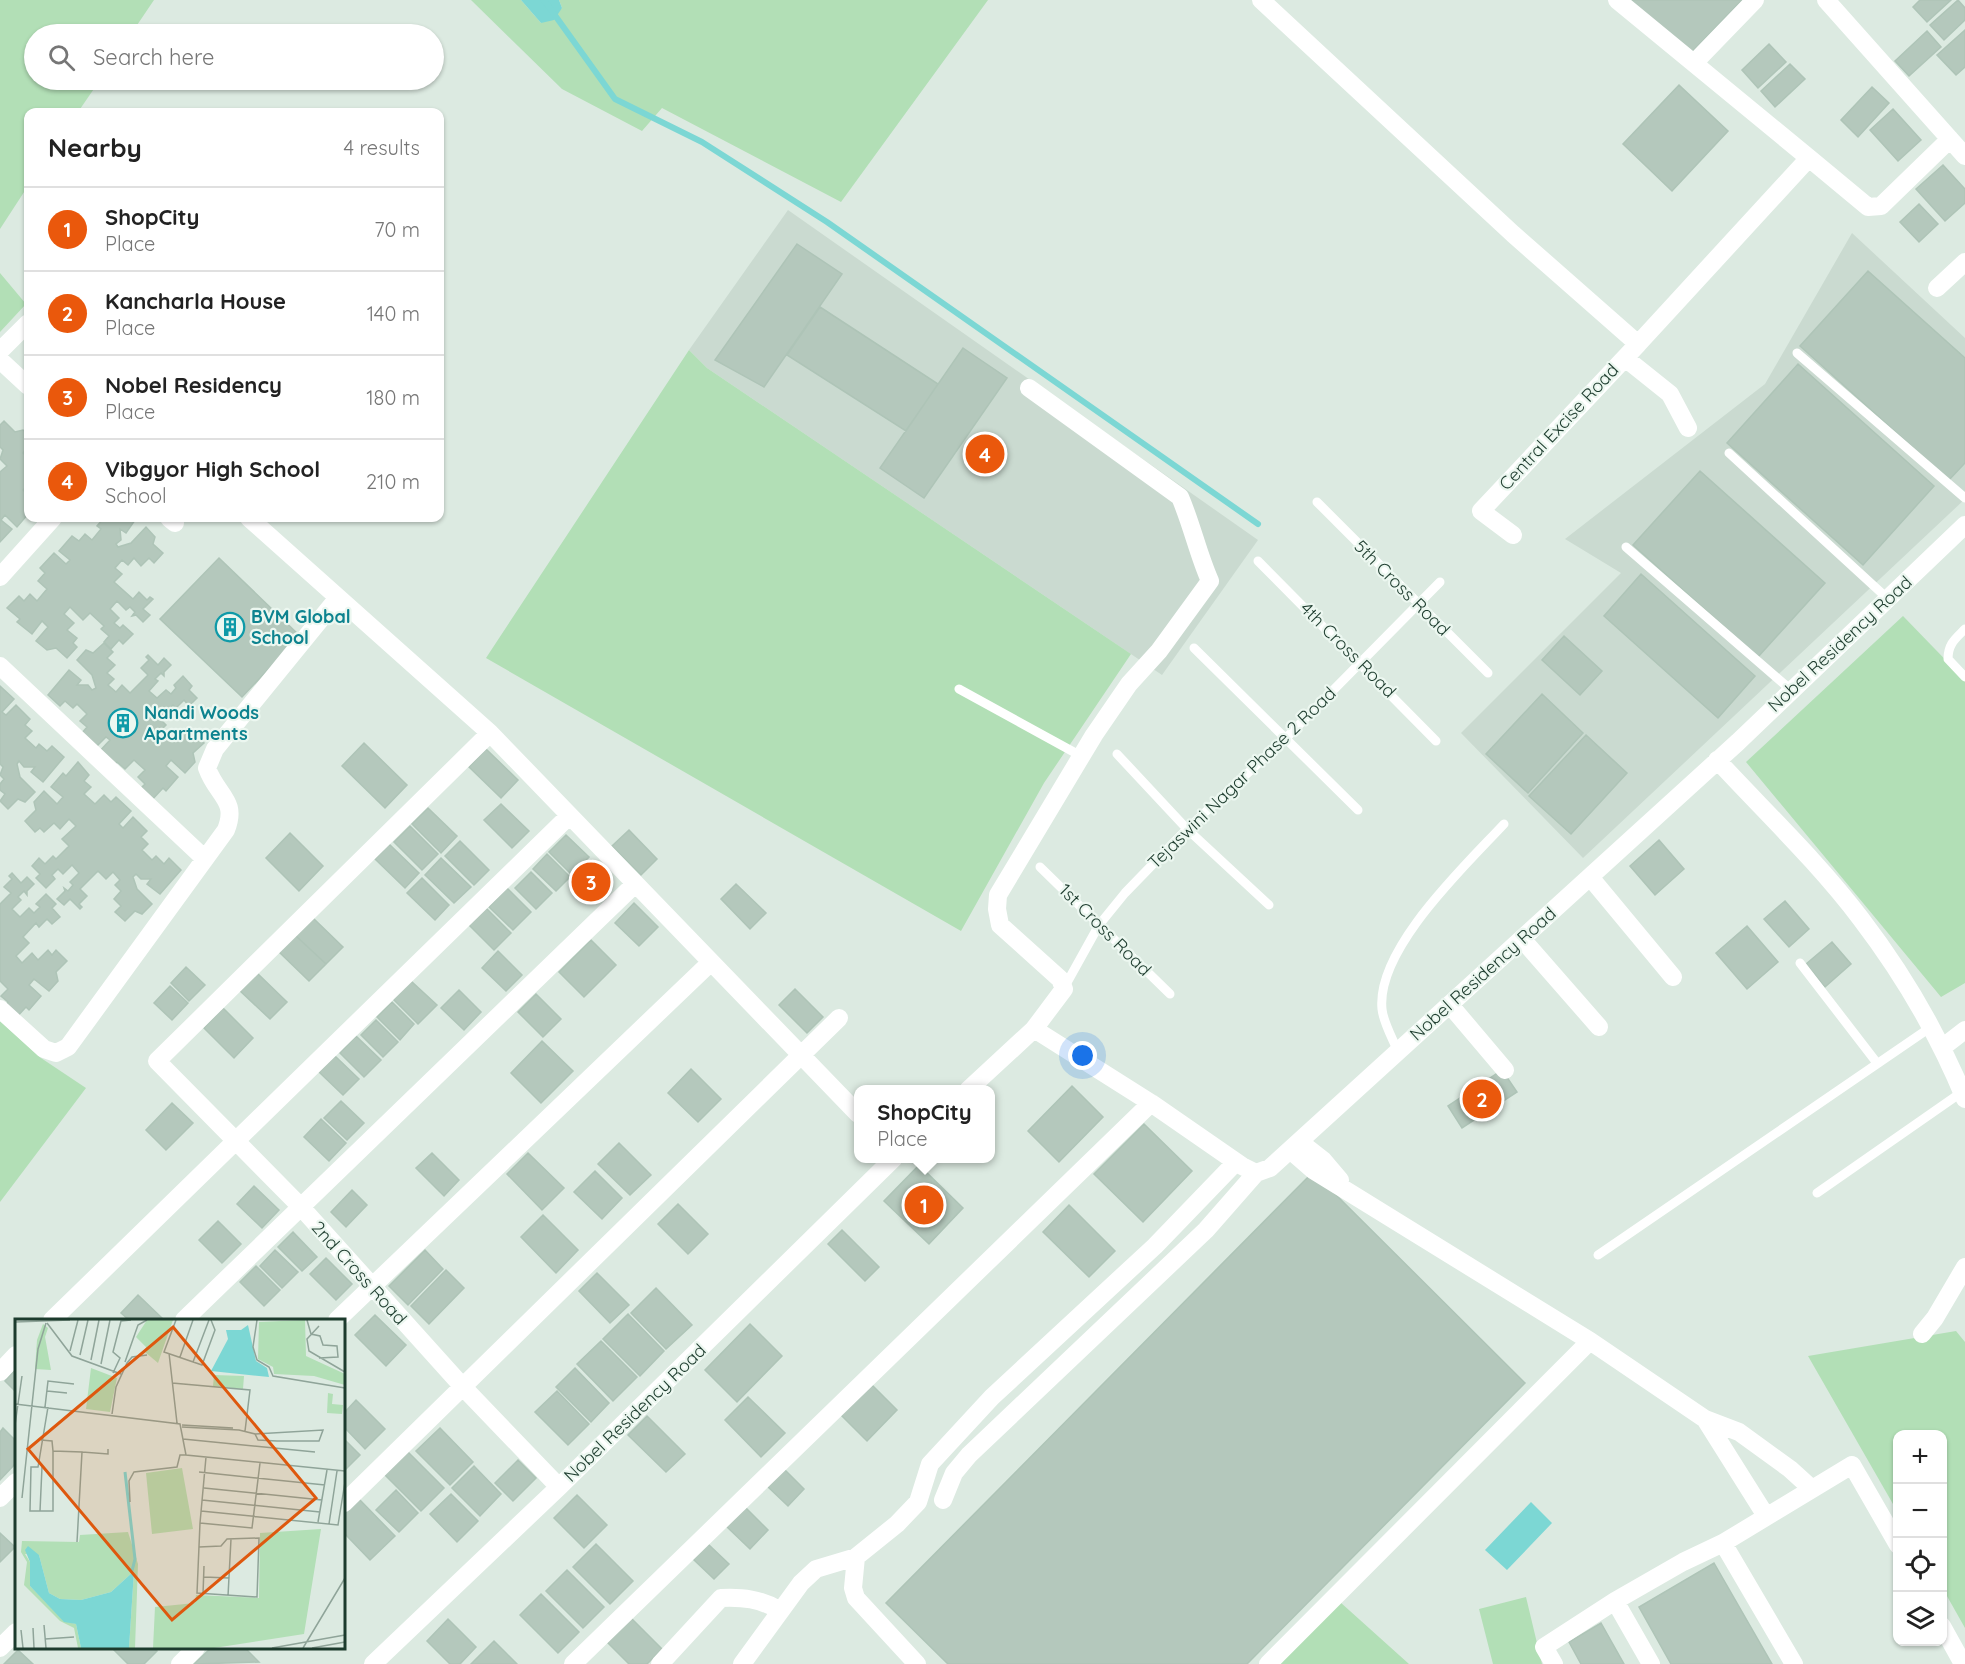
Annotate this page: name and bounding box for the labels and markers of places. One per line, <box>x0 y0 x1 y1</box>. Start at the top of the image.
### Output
pin: 4 <box>966 432 1004 476</box>
place label: BVM Global School <box>251 605 351 649</box>
building icon: BVM Global School <box>214 611 246 643</box>
place label: Nandi Woods Apartments <box>144 701 259 745</box>
building icon: Nandi Woods Apartments <box>107 707 139 739</box>
pin: 3 <box>572 860 610 904</box>
pin: 2 <box>1462 1076 1502 1122</box>
pin: 1 <box>904 1182 944 1228</box>

